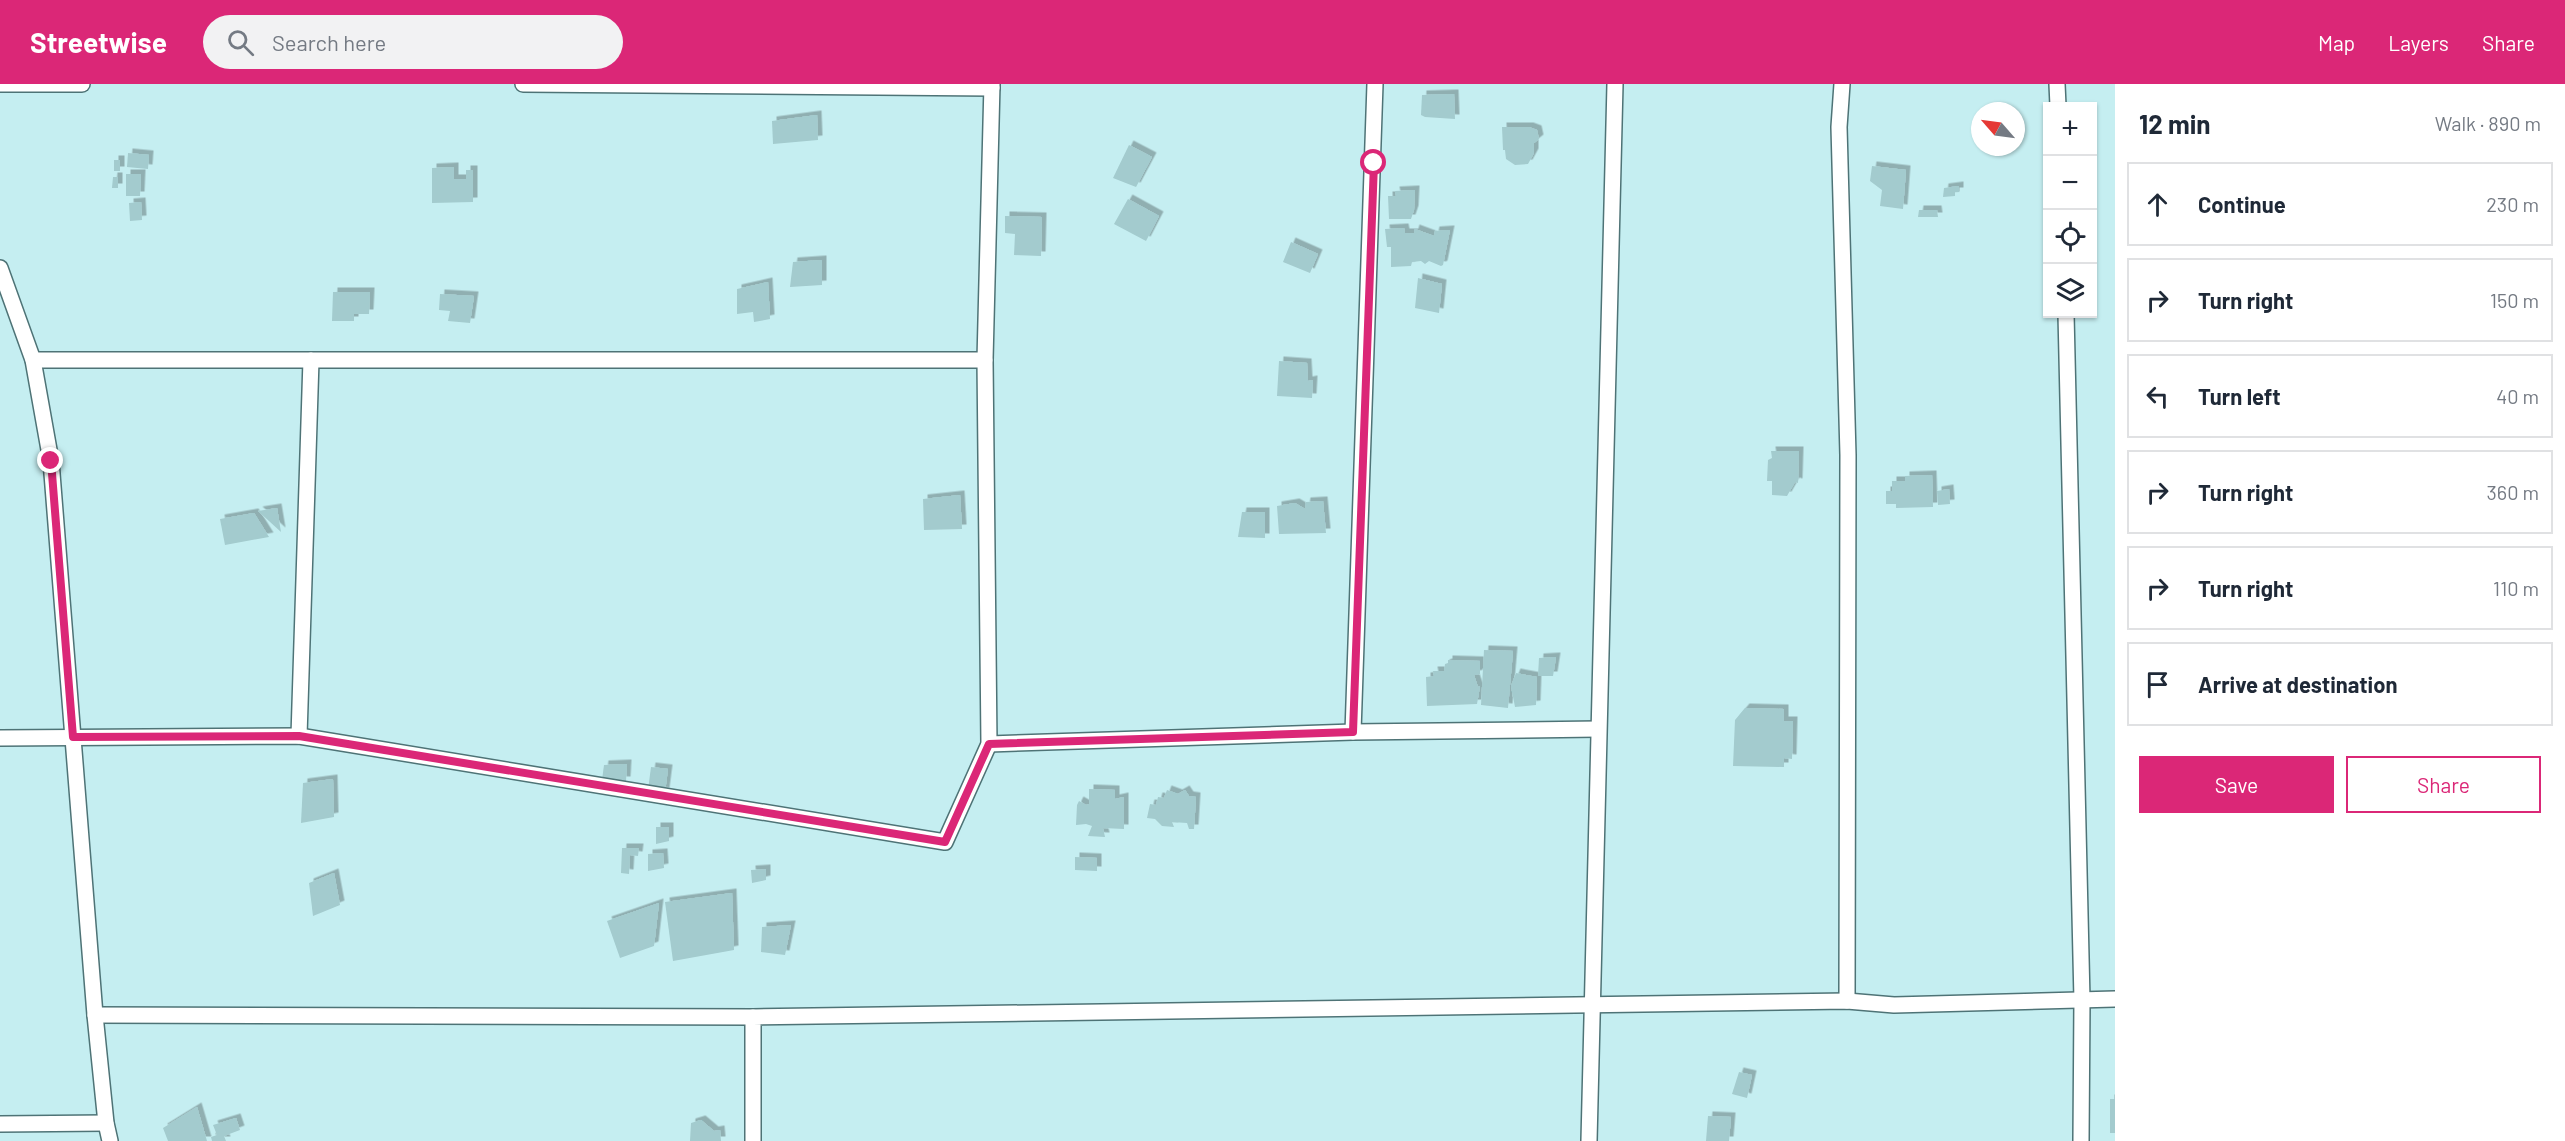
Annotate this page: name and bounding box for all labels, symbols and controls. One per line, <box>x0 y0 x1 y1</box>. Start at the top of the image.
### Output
search box <box>203 15 623 69</box>
text: Streetwise <box>30 25 167 59</box>
icon: search <box>224 26 257 59</box>
text: Search here <box>272 29 386 55</box>
text: Map <box>2318 30 2355 55</box>
text: Layers <box>2388 30 2449 55</box>
text: Share <box>2482 30 2535 55</box>
north arrow <box>1971 102 2025 156</box>
map controls <box>2043 102 2097 318</box>
button: + <box>2043 102 2097 156</box>
text: 12 min <box>2139 108 2211 139</box>
text: Walk · 890 m <box>2435 111 2541 135</box>
route start <box>1360 149 1386 175</box>
button: − <box>2043 156 2097 210</box>
icon: ahead <box>2141 188 2174 221</box>
text: Continue <box>2198 191 2286 217</box>
text: 230 m <box>2486 192 2539 216</box>
button: locate <box>2043 210 2097 264</box>
button: layers <box>2043 264 2097 318</box>
icon: right <box>2141 284 2174 317</box>
text: Turn right <box>2198 287 2293 313</box>
text: 150 m <box>2490 288 2539 312</box>
icon: left <box>2141 380 2174 413</box>
text: Turn left <box>2198 383 2281 409</box>
text: 40 m <box>2496 384 2539 408</box>
route end <box>37 447 63 473</box>
icon: right <box>2141 476 2174 509</box>
text: Turn right <box>2198 479 2293 505</box>
text: 360 m <box>2487 480 2539 504</box>
icon: right <box>2141 572 2174 605</box>
text: Turn right <box>2198 575 2293 601</box>
text: 110 m <box>2493 576 2539 600</box>
icon: arrive <box>2141 668 2174 701</box>
text: Arrive at destination <box>2198 671 2397 697</box>
button: Save <box>2139 756 2334 813</box>
button: Share <box>2346 756 2541 813</box>

